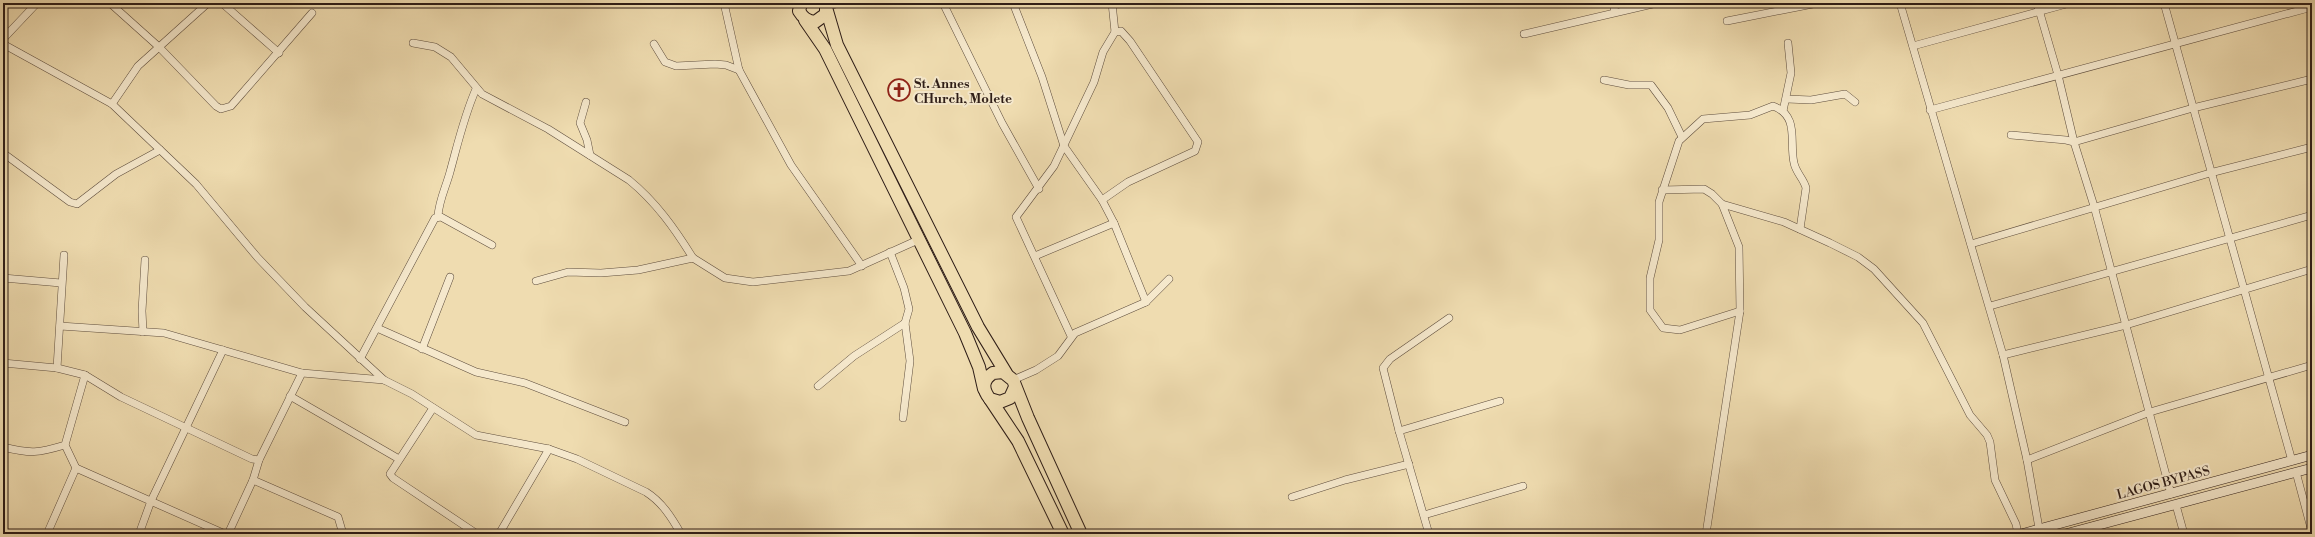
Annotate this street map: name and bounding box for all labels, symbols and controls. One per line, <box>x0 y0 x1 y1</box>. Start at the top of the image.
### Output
place label: St. Annes CHurch, Molete <box>914 76 1012 107</box>
church icon: St. Annes CHurch, Molete <box>886 77 912 103</box>
street label: LAGOS BYPASS <box>2115 463 2212 503</box>

